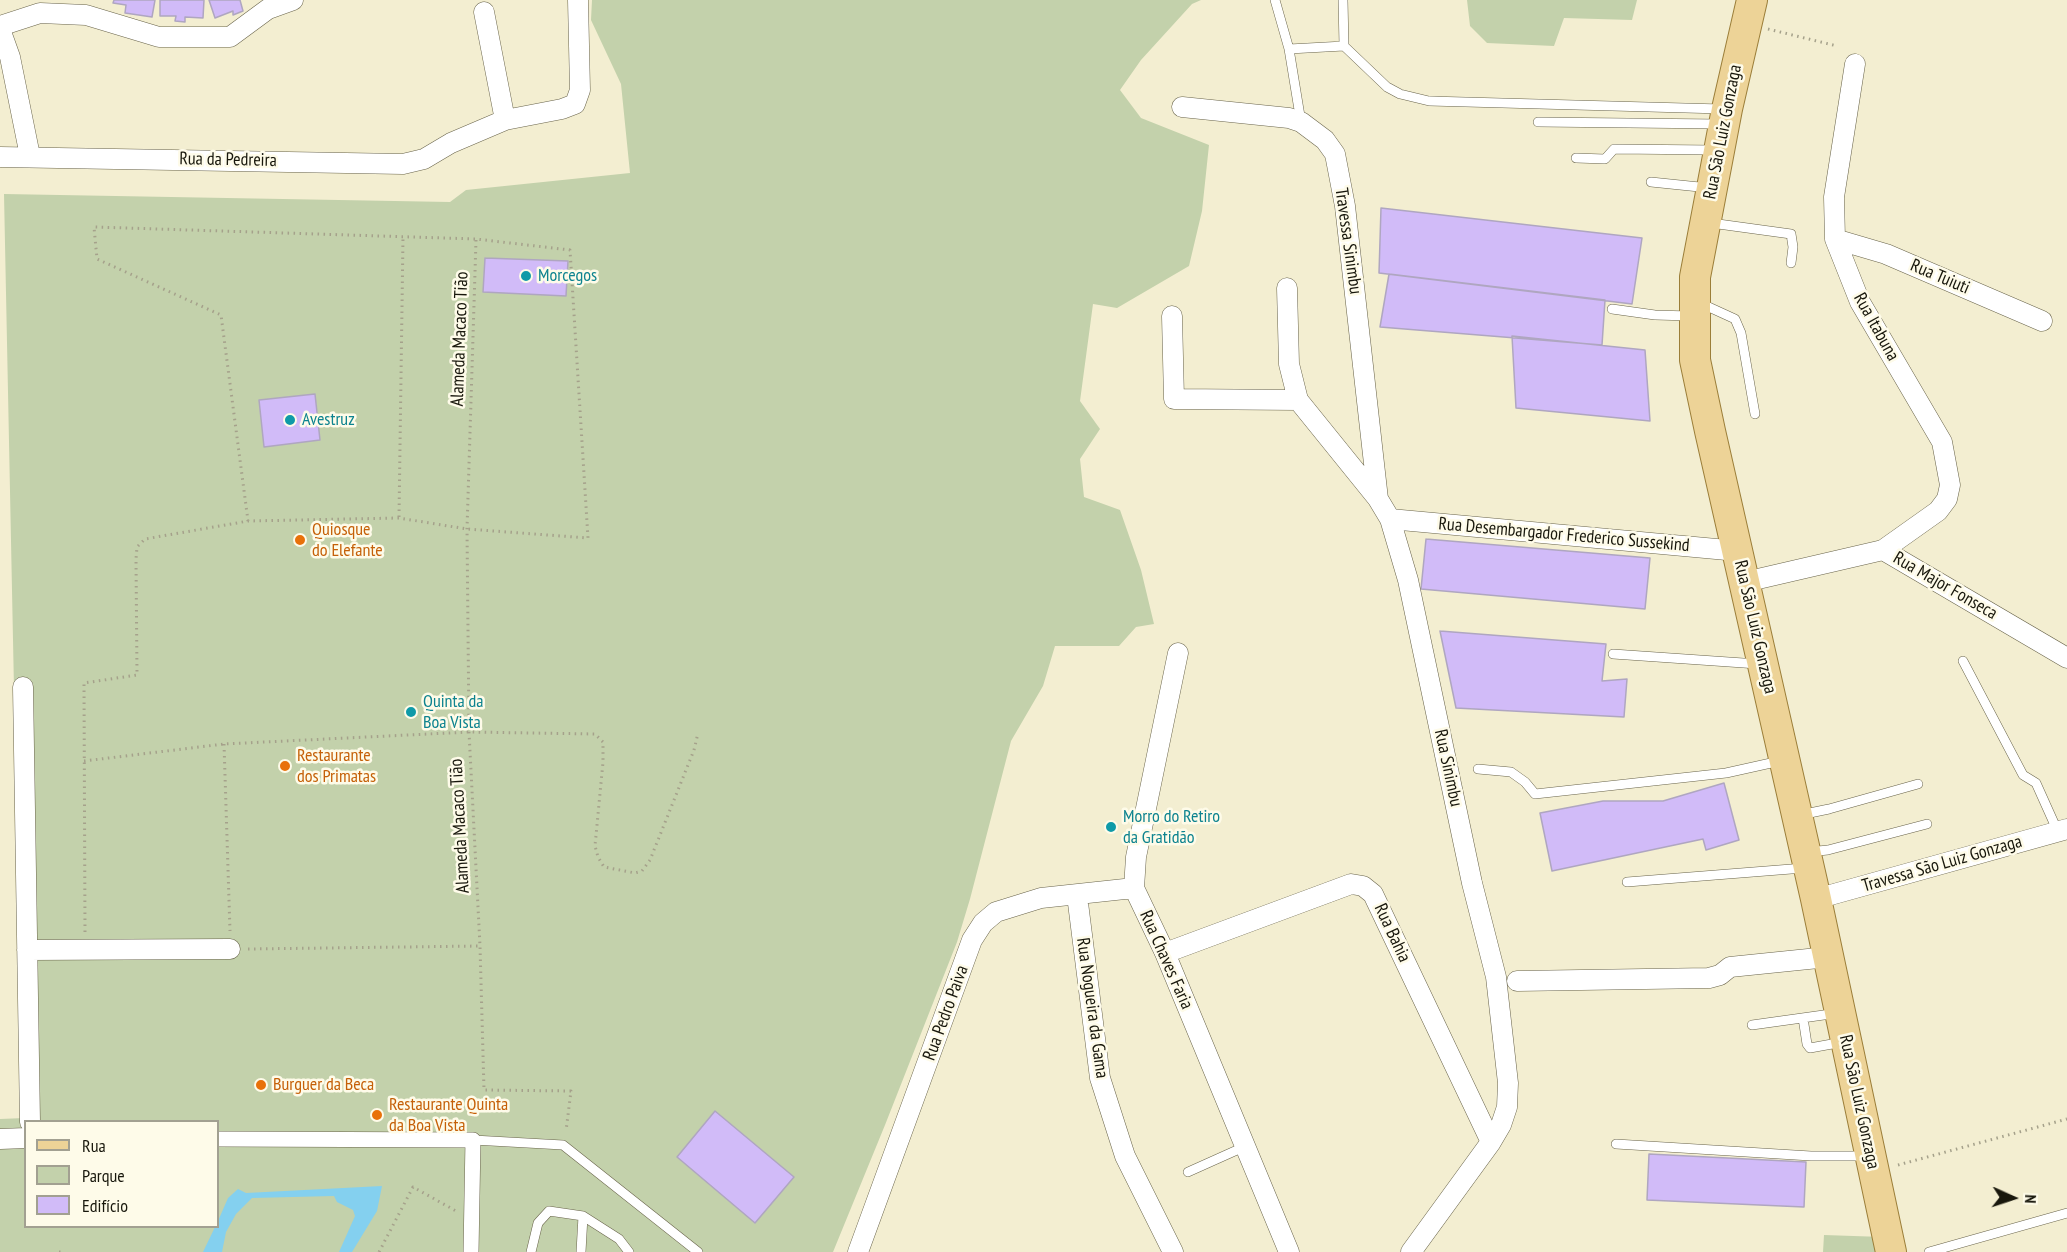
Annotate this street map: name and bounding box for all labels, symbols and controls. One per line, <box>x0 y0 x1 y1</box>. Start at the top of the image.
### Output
street label: Rua São Luiz Gonzaga <box>1699 63 1747 201</box>
street label: Rua da Pedreira <box>179 148 277 172</box>
street label: Travessa Sinimbu <box>1330 187 1366 295</box>
street label: Rua Tuiuti <box>1907 255 1973 299</box>
place label: Morcegos <box>538 265 597 287</box>
marker: Morcegos <box>519 269 533 283</box>
street label: Alameda Macaco Tião <box>447 271 473 407</box>
street label: Rua Itabuna <box>1848 289 1904 365</box>
place label: Avestruz <box>302 409 355 431</box>
marker: Avestruz <box>283 413 297 427</box>
street label: Rua Desembargador Frederico Sussekind <box>1437 513 1691 557</box>
place label: Quiosque do Elefante <box>312 519 383 562</box>
marker: Quiosque do Elefante <box>293 533 307 547</box>
street label: Rua Major Fonseca <box>1889 547 2001 625</box>
street label: Rua São Luiz Gonzaga <box>1729 558 1781 696</box>
place label: Quinta da Boa Vista <box>423 691 483 734</box>
marker: Quinta da Boa Vista <box>404 705 418 719</box>
street label: Rua Sinimbu <box>1429 727 1467 809</box>
place label: Restaurante dos Primatas <box>297 745 376 788</box>
street label: Alameda Macaco Tião <box>446 758 474 894</box>
marker: Restaurante dos Primatas <box>278 759 292 773</box>
place label: Morro do Retiro da Gratidão <box>1123 806 1220 848</box>
marker: Morro do Retiro da Gratidão <box>1104 820 1118 834</box>
street label: Travessa São Luiz Gonzaga <box>1860 831 2024 897</box>
street label: Rua Bahia <box>1369 900 1415 966</box>
street label: Rua Chaves Faria <box>1135 907 1197 1013</box>
street label: Rua Nogueira da Gama <box>1071 936 1113 1080</box>
street label: Rua Pedro Paiva <box>919 962 973 1064</box>
street label: Rua São Luiz Gonzaga <box>1834 1033 1884 1171</box>
place label: Burguer da Beca <box>273 1074 374 1096</box>
marker: Burguer da Beca <box>254 1078 268 1092</box>
place label: Restaurante Quinta da Boa Vista <box>389 1094 508 1136</box>
marker: Restaurante Quinta da Boa Vista <box>370 1108 384 1122</box>
legend <box>24 1120 219 1228</box>
text: Rua <box>82 1134 106 1157</box>
text: Parque <box>82 1164 125 1187</box>
north arrow <box>1983 1168 2043 1228</box>
text: Edifício <box>82 1194 128 1217</box>
text: N <box>2021 1194 2041 1204</box>

